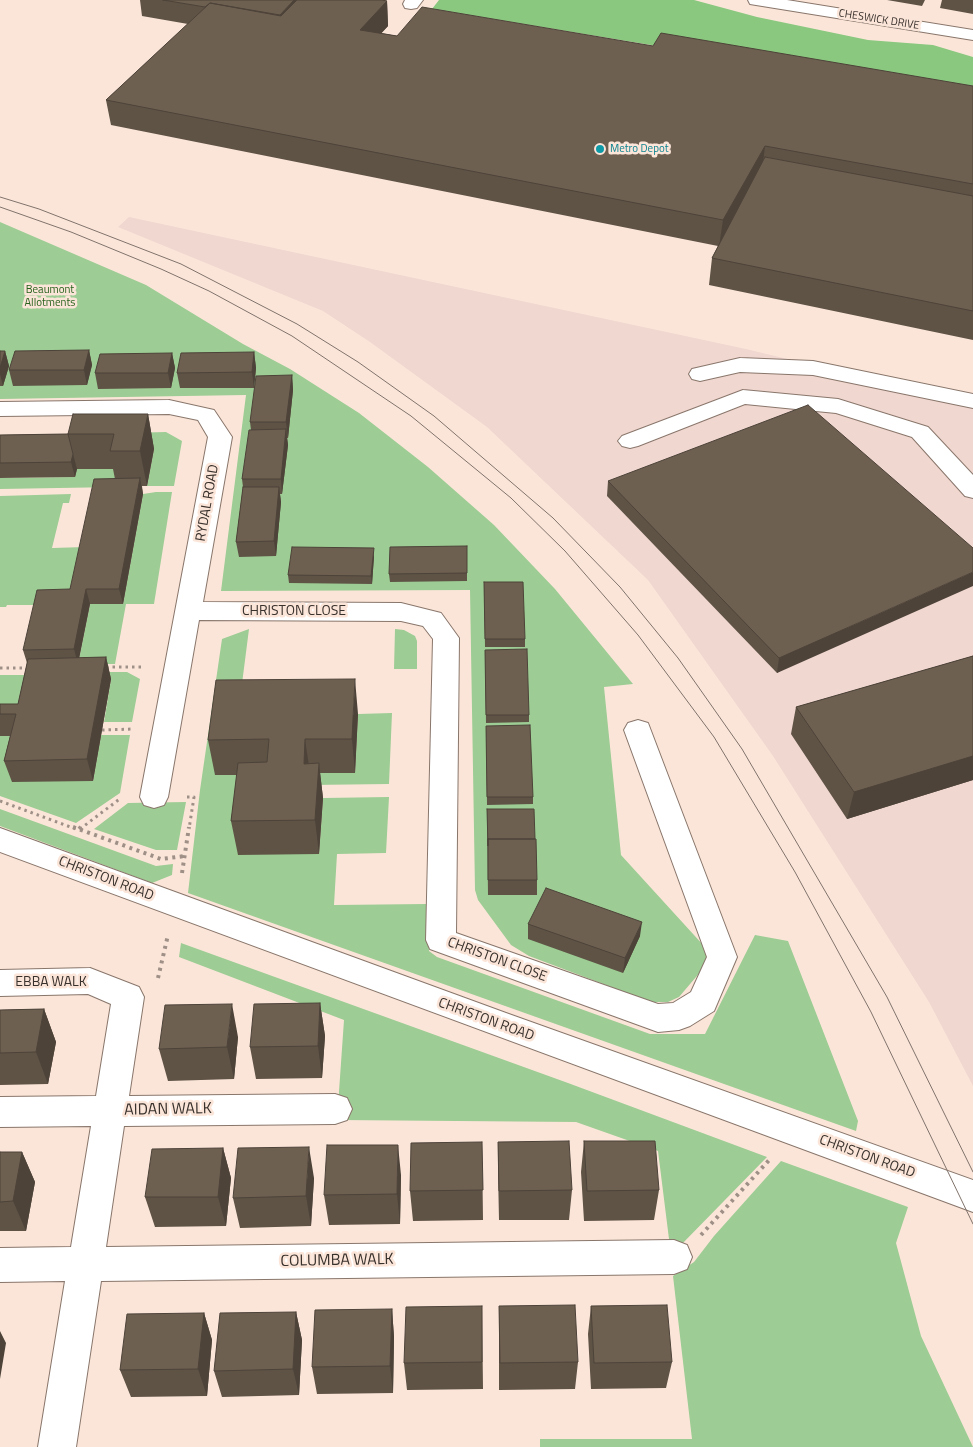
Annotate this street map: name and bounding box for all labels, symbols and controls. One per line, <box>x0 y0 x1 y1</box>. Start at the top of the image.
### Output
street label: CHESWICK DRIVE <box>838 7 920 33</box>
place label: Metro Depot <box>610 142 669 156</box>
marker: Metro Depot <box>594 143 606 155</box>
park label: Beaumont Allotments <box>25 283 75 309</box>
street label: RYDAL ROAD <box>193 463 223 543</box>
street label: CHRISTON CLOSE <box>242 604 346 620</box>
street label: CHRISTON ROAD <box>56 853 156 905</box>
street label: CHRISTON CLOSE <box>445 934 549 986</box>
street label: EBBA WALK <box>15 975 87 991</box>
street label: CHRISTON ROAD <box>436 995 536 1045</box>
street label: AIDAN WALK <box>124 1100 212 1120</box>
street label: CHRISTON ROAD <box>817 1132 917 1182</box>
street label: COLUMBA WALK <box>280 1250 394 1272</box>

